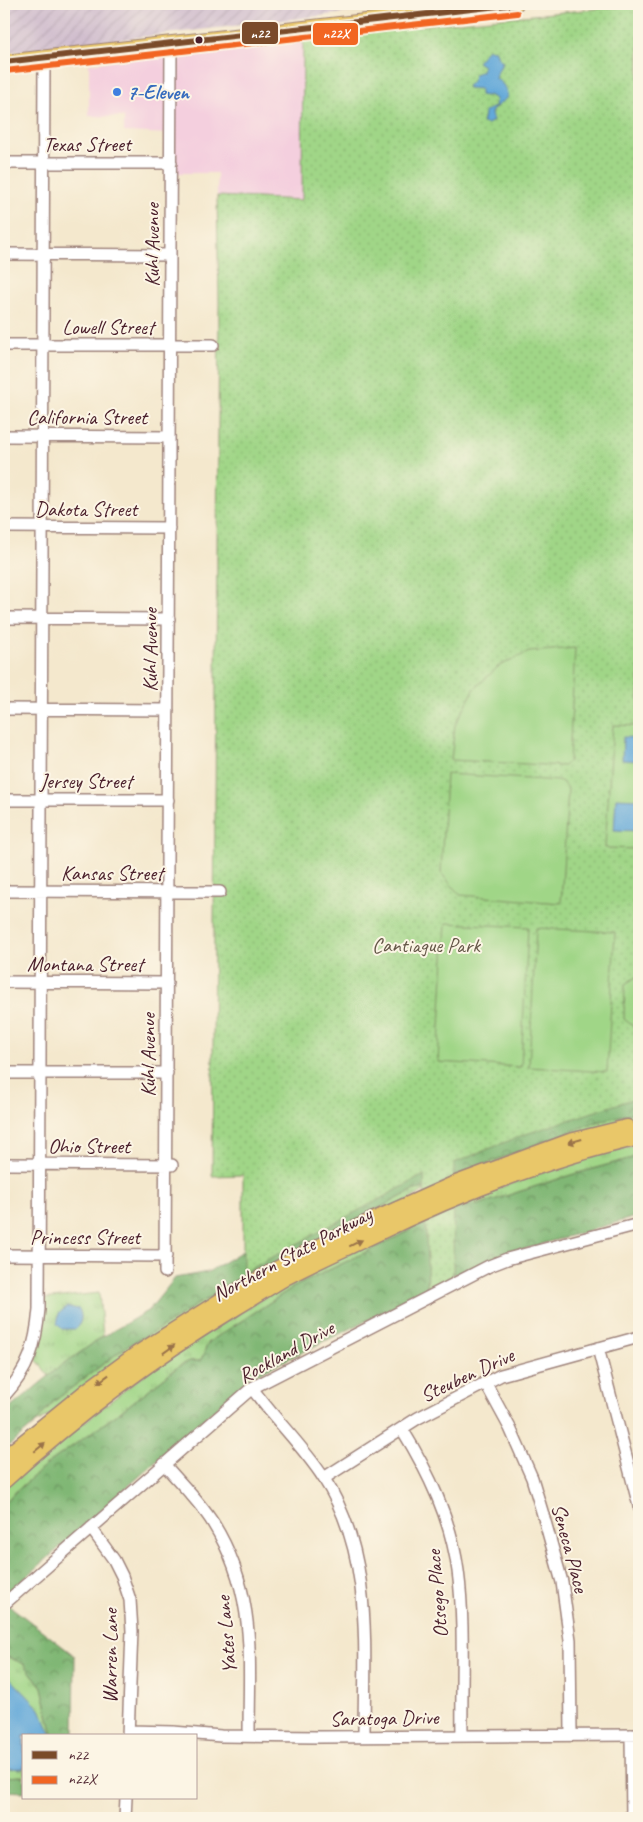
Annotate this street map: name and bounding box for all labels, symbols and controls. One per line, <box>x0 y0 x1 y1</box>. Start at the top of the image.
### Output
line badge: n22 <box>241 21 279 45</box>
line badge: n22X <box>312 22 359 46</box>
text: n22 <box>250 25 271 42</box>
text: n22X <box>323 25 352 42</box>
unlabelled marker <box>194 35 204 45</box>
place label: 7-Eleven <box>127 79 190 105</box>
marker: 7-Eleven <box>111 86 123 98</box>
street label: Texas Street <box>43 131 133 157</box>
street label: Kuhl Avenue <box>139 201 165 287</box>
street label: Lowell Street <box>62 314 157 340</box>
street label: California Street <box>27 404 149 430</box>
street label: Dakota Street <box>35 496 139 522</box>
street label: Kuhl Avenue <box>137 606 163 692</box>
street label: Jersey Street <box>39 768 135 794</box>
street label: Kansas Street <box>61 860 166 886</box>
park label: Cantiague Park <box>372 932 481 958</box>
street label: Montana Street <box>27 951 146 977</box>
street label: Kuhl Avenue <box>135 1011 161 1097</box>
street label: Ohio Street <box>48 1133 132 1159</box>
one-way arrow <box>567 1138 582 1146</box>
street label: Northern State Parkway <box>208 1200 378 1307</box>
street label: Princess Street <box>30 1224 142 1250</box>
one-way arrow <box>349 1238 363 1246</box>
street label: Rockland Drive <box>233 1314 340 1389</box>
street label: Steuben Drive <box>416 1342 519 1408</box>
one-way arrow <box>162 1344 176 1354</box>
one-way arrow <box>96 1374 110 1384</box>
one-way arrow <box>33 1442 46 1453</box>
street label: Seneca Place <box>546 1501 595 1596</box>
street label: Otsego Place <box>420 1547 454 1639</box>
street label: Yates Lane <box>209 1593 242 1675</box>
street label: Warren Lane <box>97 1607 123 1703</box>
street label: Saratoga Drive <box>329 1704 440 1732</box>
legend <box>22 1734 198 1800</box>
text: n22 <box>68 1746 90 1765</box>
text: n22X <box>68 1770 98 1789</box>

